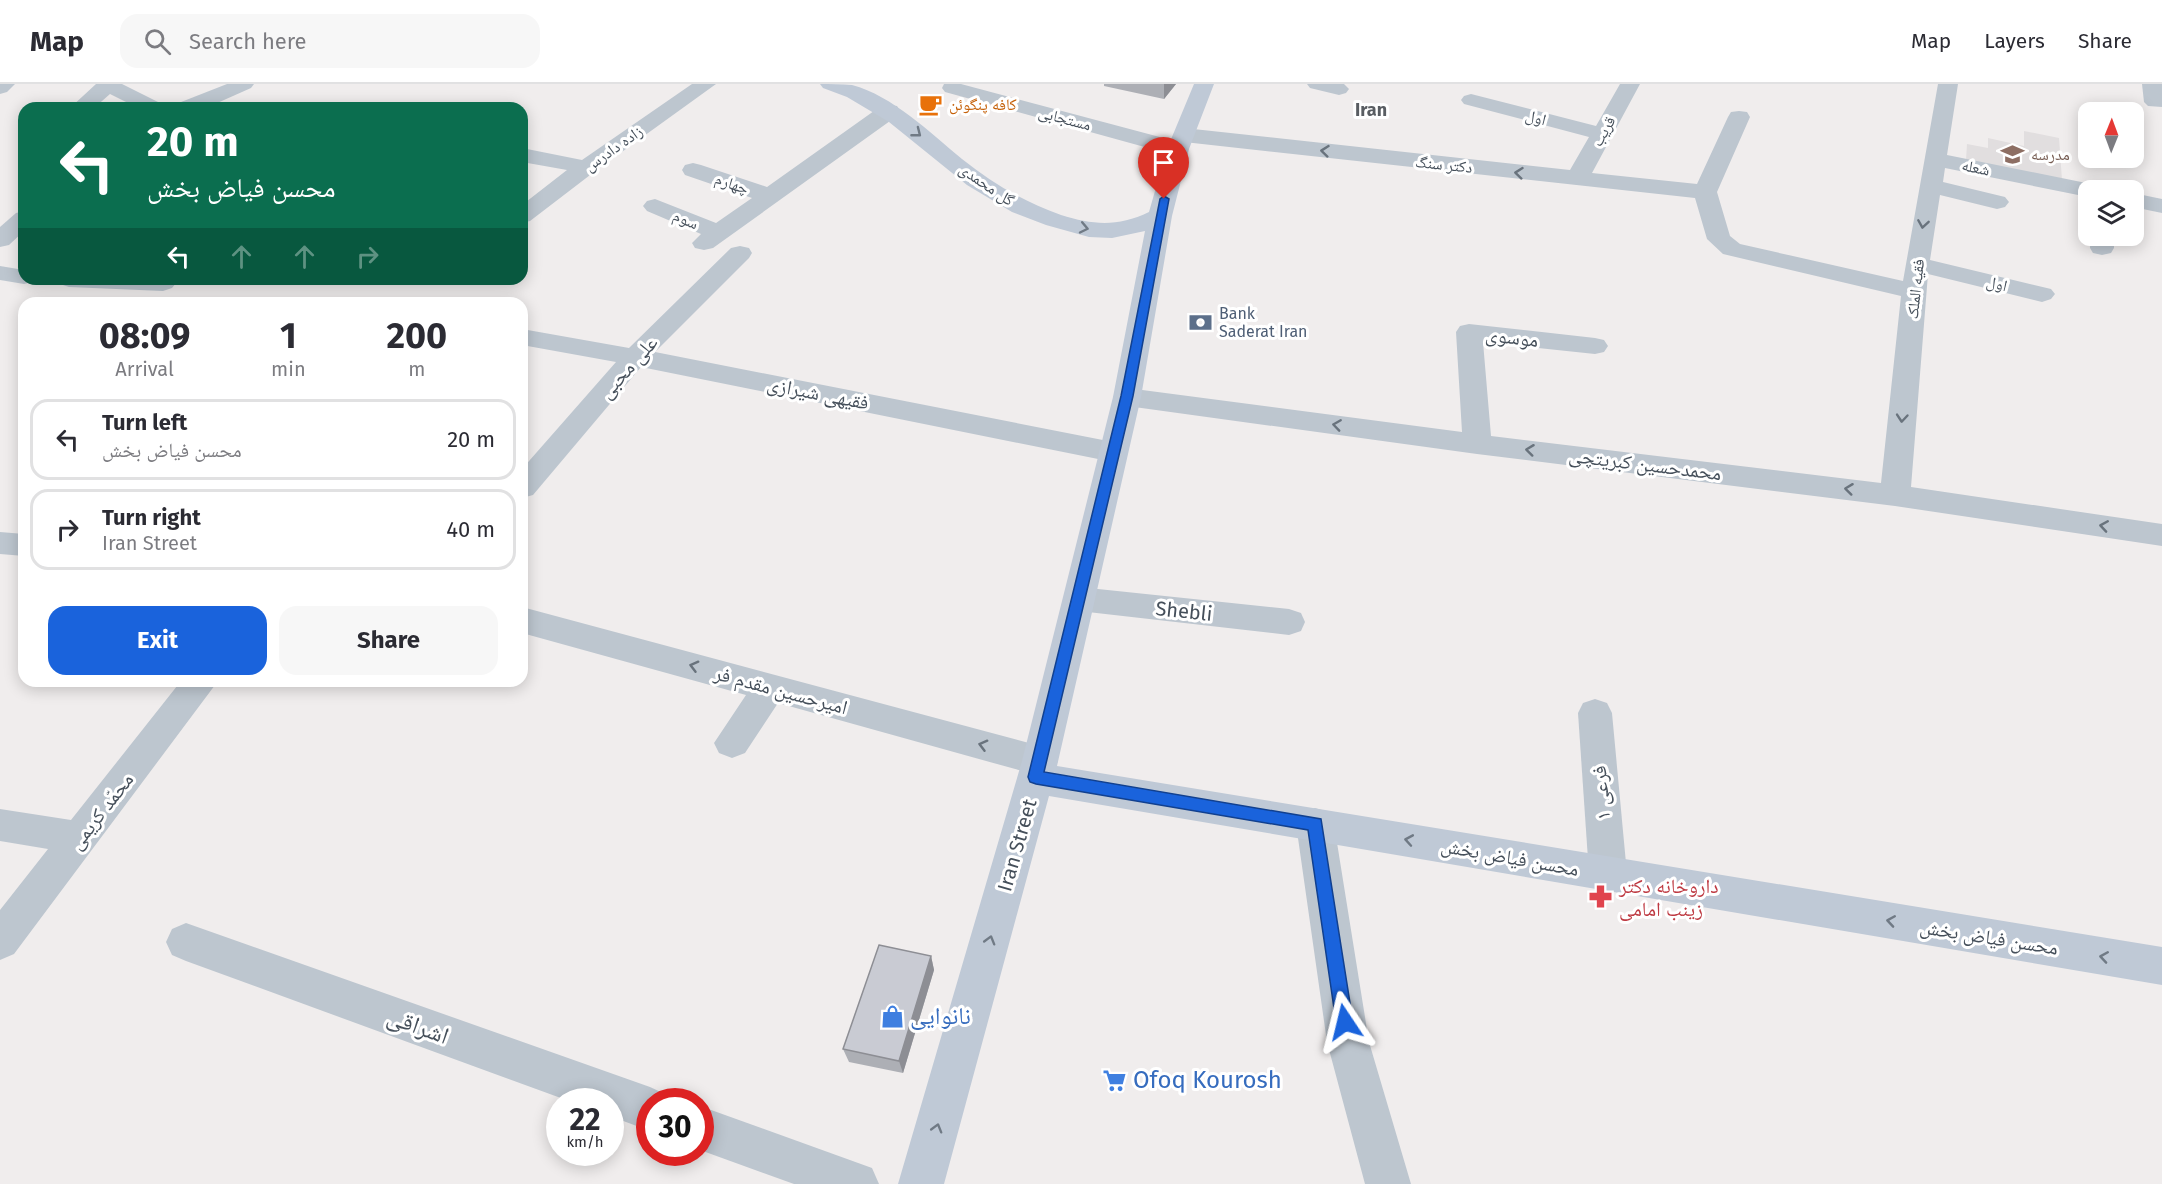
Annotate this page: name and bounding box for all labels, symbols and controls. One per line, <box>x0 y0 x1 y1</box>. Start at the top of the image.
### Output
search box <box>120 14 540 68</box>
text: Map <box>30 25 84 58</box>
icon: search <box>141 25 174 58</box>
text: Search here <box>189 28 307 55</box>
text: Map <box>1911 28 1951 54</box>
text: Layers <box>1984 28 2045 54</box>
text: Share <box>2078 28 2132 54</box>
cafe icon: کافه پنگوئن <box>918 91 944 117</box>
place label: کافه پنگوئن <box>949 95 1017 115</box>
district label: Iran <box>1355 99 1387 121</box>
street label: مستجابی <box>1036 102 1093 136</box>
north arrow <box>2078 102 2144 168</box>
map controls <box>2078 102 2144 246</box>
street label: اول <box>1523 106 1548 130</box>
street label: قریب <box>1587 113 1619 150</box>
text: 20 m <box>147 117 239 167</box>
street label: زاده دادرس <box>580 121 647 176</box>
one-way arrow <box>910 125 921 136</box>
icon: left <box>48 126 126 204</box>
pin <box>1138 137 1189 199</box>
school or university icon: مدرسه <box>2000 141 2026 167</box>
one-way arrow <box>1320 145 1329 158</box>
place label: مدرسه <box>2031 145 2070 164</box>
icon: arrive <box>1147 146 1180 179</box>
street label: دکتر سنگ <box>1414 152 1473 177</box>
street label: شعله <box>1960 155 1992 180</box>
street label: گل محمدی <box>955 159 1018 211</box>
one-way arrow <box>1514 167 1523 179</box>
street label: چهارم <box>712 169 751 199</box>
text: محسن فیاض بخش <box>147 172 336 204</box>
button: layers <box>2078 180 2144 246</box>
street label: سوم <box>670 206 701 234</box>
one-way arrow <box>1918 220 1930 229</box>
one-way arrow <box>1079 221 1089 234</box>
icon: left <box>162 240 195 273</box>
icon: ahead <box>225 240 258 273</box>
icon: ahead <box>288 240 321 273</box>
icon: right <box>351 240 384 273</box>
street label: فقیه الملک <box>1903 258 1928 320</box>
street label: اول <box>1984 272 2009 296</box>
place label: Bank Saderat Iran <box>1219 304 1307 341</box>
bank icon: Bank Saderat Iran <box>1188 309 1214 335</box>
text: 08:09 <box>99 314 190 358</box>
text: 1 <box>280 314 297 358</box>
text: 200 <box>386 314 447 358</box>
street label: موسوی <box>1484 322 1540 352</box>
street label: علی محبی <box>594 331 662 403</box>
text: Arrival <box>115 357 174 381</box>
text: min <box>271 357 306 381</box>
text: m <box>408 357 425 381</box>
street label: فقیهی شیرازی <box>765 371 871 415</box>
text: Turn left <box>102 409 187 436</box>
one-way arrow <box>1896 414 1909 423</box>
one-way arrow <box>1332 419 1341 431</box>
icon: left <box>51 423 84 456</box>
text: 20 m <box>447 426 495 453</box>
text: محسن فیاض بخش <box>102 438 242 462</box>
street label: محمدحسین کبریتچی <box>1567 443 1723 485</box>
one-way arrow <box>1526 445 1535 457</box>
one-way arrow <box>1844 484 1853 496</box>
text: Turn right <box>102 504 201 531</box>
icon: right <box>51 513 84 546</box>
text: 40 m <box>446 516 495 543</box>
one-way arrow <box>2100 521 2109 533</box>
text: Iran Street <box>102 531 197 555</box>
street label: Shebli <box>1154 596 1214 626</box>
button: Exit <box>48 606 267 675</box>
button: Share <box>279 606 498 675</box>
street label: امیرحسین مقدم فر <box>710 660 850 721</box>
one-way arrow <box>689 661 699 674</box>
one-way arrow <box>979 740 989 752</box>
street label: فرعی ۱ <box>1587 765 1615 821</box>
street label: محمّد کریمی <box>64 768 138 854</box>
street label: Iran Street <box>992 795 1042 894</box>
street label: محسن فیاض بخش <box>1439 833 1581 881</box>
one-way arrow <box>1404 834 1414 847</box>
place label: داروخانه دکتر زینب امامی <box>1618 874 1719 921</box>
pharmacy icon: داروخانه دکتر زینب امامی <box>1588 884 1614 910</box>
street label: محسن فیاض بخش <box>1918 914 2060 960</box>
one-way arrow <box>1887 915 1897 928</box>
one-way arrow <box>983 935 995 946</box>
one-way arrow <box>2100 951 2109 963</box>
position arrow <box>1313 990 1377 1054</box>
street label: اشراقی <box>383 1002 453 1050</box>
place label: نانوایی <box>910 1002 971 1030</box>
shop icon: نانوایی <box>879 1003 905 1029</box>
place label: Ofoq Kourosh <box>1133 1066 1282 1094</box>
supermarket icon: Ofoq Kourosh <box>1102 1067 1128 1093</box>
speed limit sign: 30 <box>636 1088 714 1166</box>
text: 22 <box>569 1102 601 1138</box>
one-way arrow <box>930 1123 942 1134</box>
text: km/h <box>566 1133 604 1151</box>

